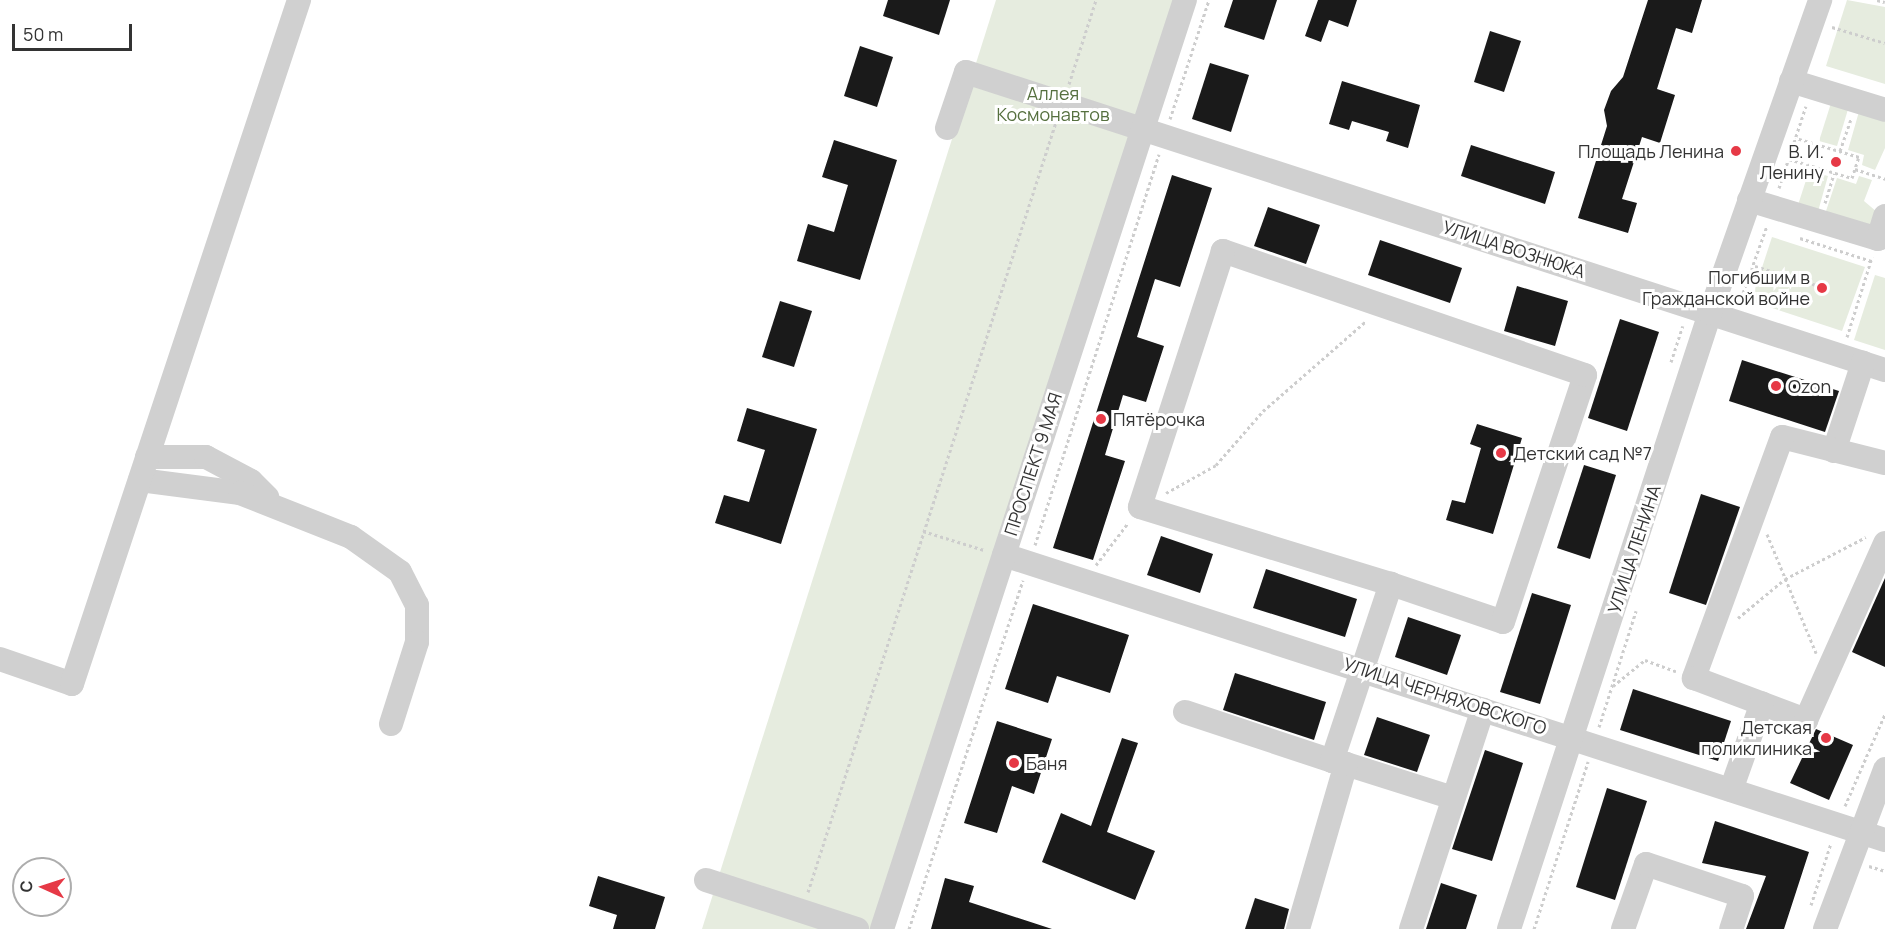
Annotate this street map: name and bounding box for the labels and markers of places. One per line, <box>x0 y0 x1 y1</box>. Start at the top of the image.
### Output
place label: Площадь Ленина <box>1578 140 1724 162</box>
place label: В. И. Ленину <box>1760 141 1824 184</box>
marker: Площадь Ленина <box>1729 144 1743 158</box>
marker: В. И. Ленину <box>1829 155 1843 169</box>
place label: Погибшим в Гражданской войне <box>1642 267 1810 310</box>
marker: Погибшим в Гражданской войне <box>1815 281 1829 295</box>
place label: Ozon <box>1788 375 1831 397</box>
marker: Ozon <box>1769 379 1783 393</box>
place label: Пятёрочка <box>1113 408 1205 430</box>
marker: Пятёрочка <box>1094 412 1108 426</box>
place label: Детский сад №7 <box>1513 442 1652 464</box>
marker: Детский сад №7 <box>1494 446 1508 460</box>
place label: Детская поликлиника <box>1701 717 1812 760</box>
marker: Детская поликлиника <box>1817 729 1835 747</box>
place label: Баня <box>1026 752 1067 774</box>
marker: Баня <box>1007 756 1021 770</box>

